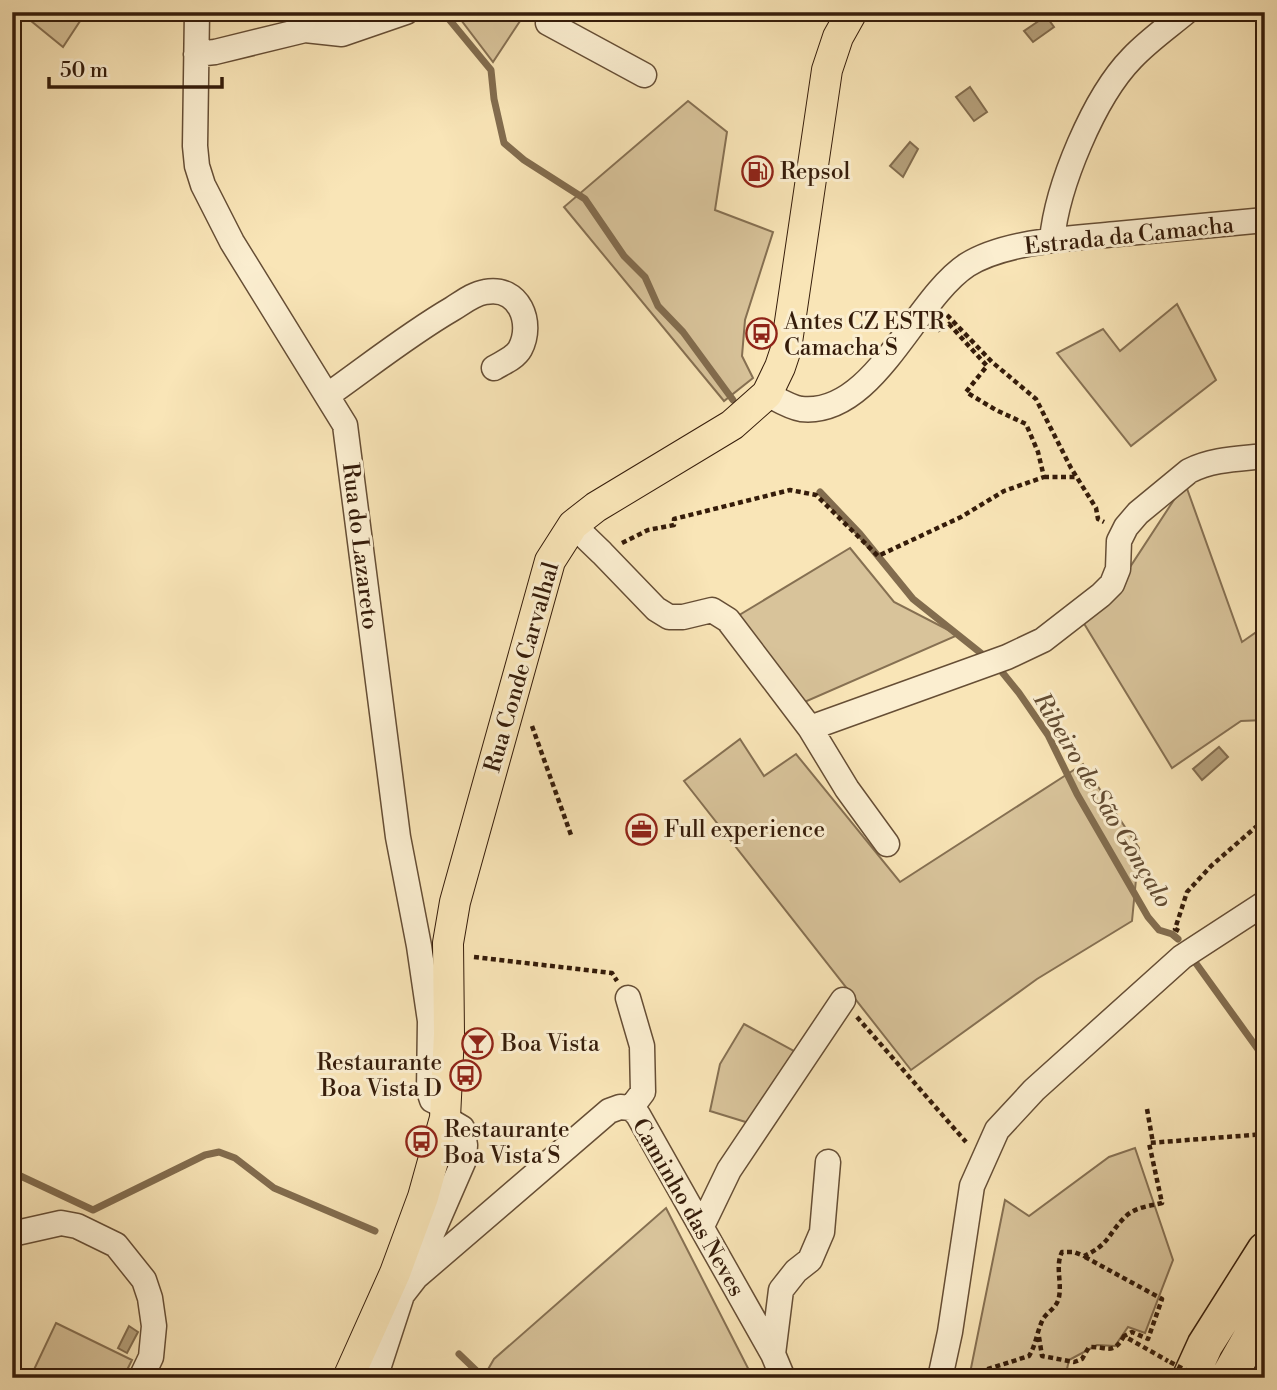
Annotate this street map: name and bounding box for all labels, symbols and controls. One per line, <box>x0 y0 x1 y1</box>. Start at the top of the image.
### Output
scale bar <box>49 46 222 90</box>
text: 50 m <box>60 58 108 84</box>
fuel station icon: Repsol <box>740 154 774 188</box>
place label: Repsol <box>780 158 851 186</box>
street label: Estrada da Camacha <box>1023 211 1236 261</box>
place label: Antes CZ ESTR Camacha S <box>783 308 946 362</box>
bus stop icon: Antes CZ ESTR Camacha S <box>744 317 778 351</box>
street label: Rua do Lazareto <box>336 461 384 631</box>
street label: Rua Conde Carvalhal <box>479 559 565 776</box>
water label: Ribeiro de São Gonçalo <box>1026 687 1178 914</box>
office icon: Full experience <box>624 812 658 846</box>
place label: Full experience <box>664 816 825 844</box>
bar icon: Boa Vista <box>461 1026 495 1060</box>
place label: Boa Vista <box>500 1030 600 1058</box>
place label: Restaurante Boa Vista D <box>316 1049 442 1103</box>
bus stop icon: Restaurante Boa Vista D <box>448 1058 482 1092</box>
street label: Caminho das Neves <box>626 1114 750 1301</box>
place label: Restaurante Boa Vista S <box>443 1116 570 1170</box>
bus stop icon: Restaurante Boa Vista S <box>404 1125 438 1159</box>

